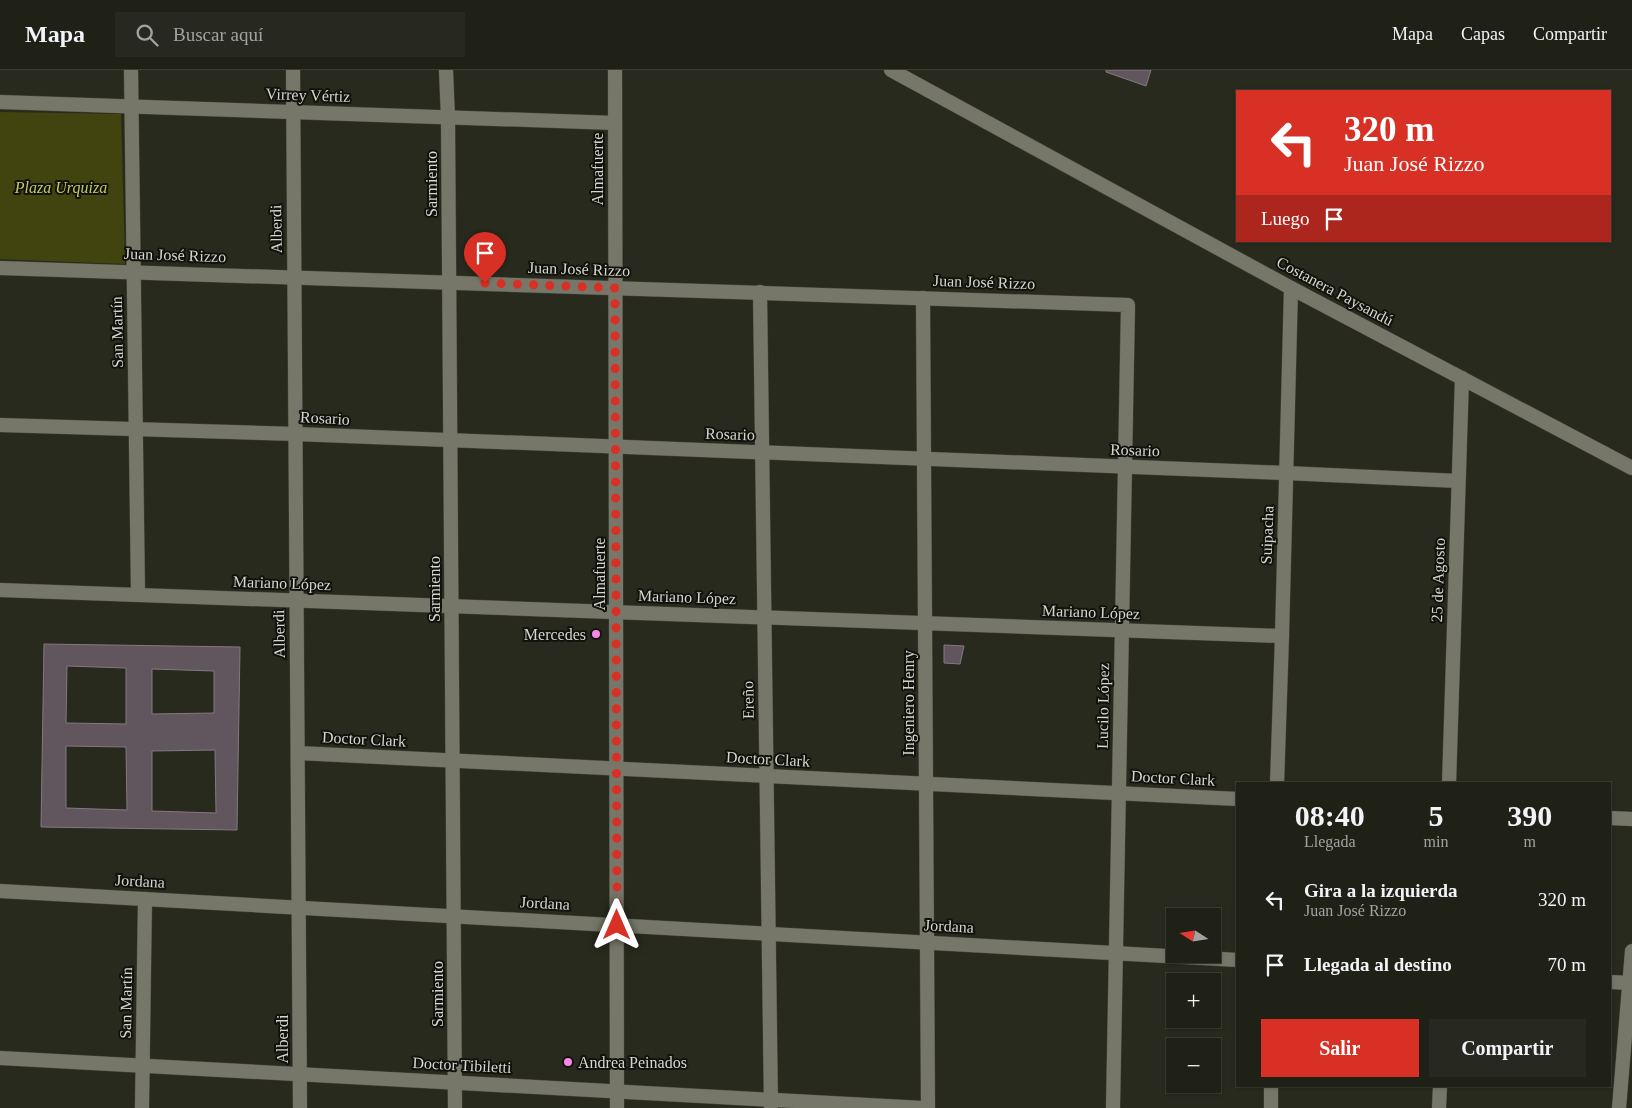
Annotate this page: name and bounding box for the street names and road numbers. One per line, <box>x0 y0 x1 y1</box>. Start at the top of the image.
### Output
street label: Virrey Vértiz <box>265 85 351 106</box>
street label: Almafuerte <box>589 133 606 205</box>
street label: Sarmiento <box>423 151 440 217</box>
street label: Alberdi <box>267 204 285 254</box>
street label: Juan José Rizzo <box>124 245 226 265</box>
street label: Costanera Paysandú <box>1273 253 1396 330</box>
street label: Juan José Rizzo <box>528 259 630 279</box>
street label: Juan José Rizzo <box>933 272 1035 292</box>
street label: San Martín <box>108 296 126 368</box>
street label: Rosario <box>300 408 350 428</box>
street label: Rosario <box>705 425 755 443</box>
street label: Rosario <box>1110 441 1160 459</box>
street label: Suipacha <box>1257 505 1278 565</box>
street label: Almafuerte <box>591 538 608 610</box>
street label: 25 de Agosto <box>1428 538 1449 623</box>
street label: Sarmiento <box>426 556 443 622</box>
street label: Mariano López <box>233 573 331 594</box>
street label: Mariano López <box>638 587 736 608</box>
street label: Mariano López <box>1042 602 1140 623</box>
street label: Alberdi <box>270 609 288 659</box>
street label: Ingeniero Henry <box>900 650 918 756</box>
street label: Lucilo López <box>1094 663 1113 749</box>
street label: Ereño <box>739 681 757 719</box>
street label: Doctor Clark <box>322 728 406 750</box>
street label: Doctor Clark <box>726 748 810 770</box>
street label: Doctor Clark <box>1131 767 1215 789</box>
street label: Jordana <box>115 871 165 891</box>
street label: Jordana <box>520 893 570 913</box>
street label: Jordana <box>924 916 974 936</box>
street label: Sarmiento <box>429 961 446 1027</box>
street label: San Martín <box>117 967 135 1039</box>
street label: Alberdi <box>274 1014 291 1063</box>
street label: Doctor Tibiletti <box>412 1054 512 1076</box>

